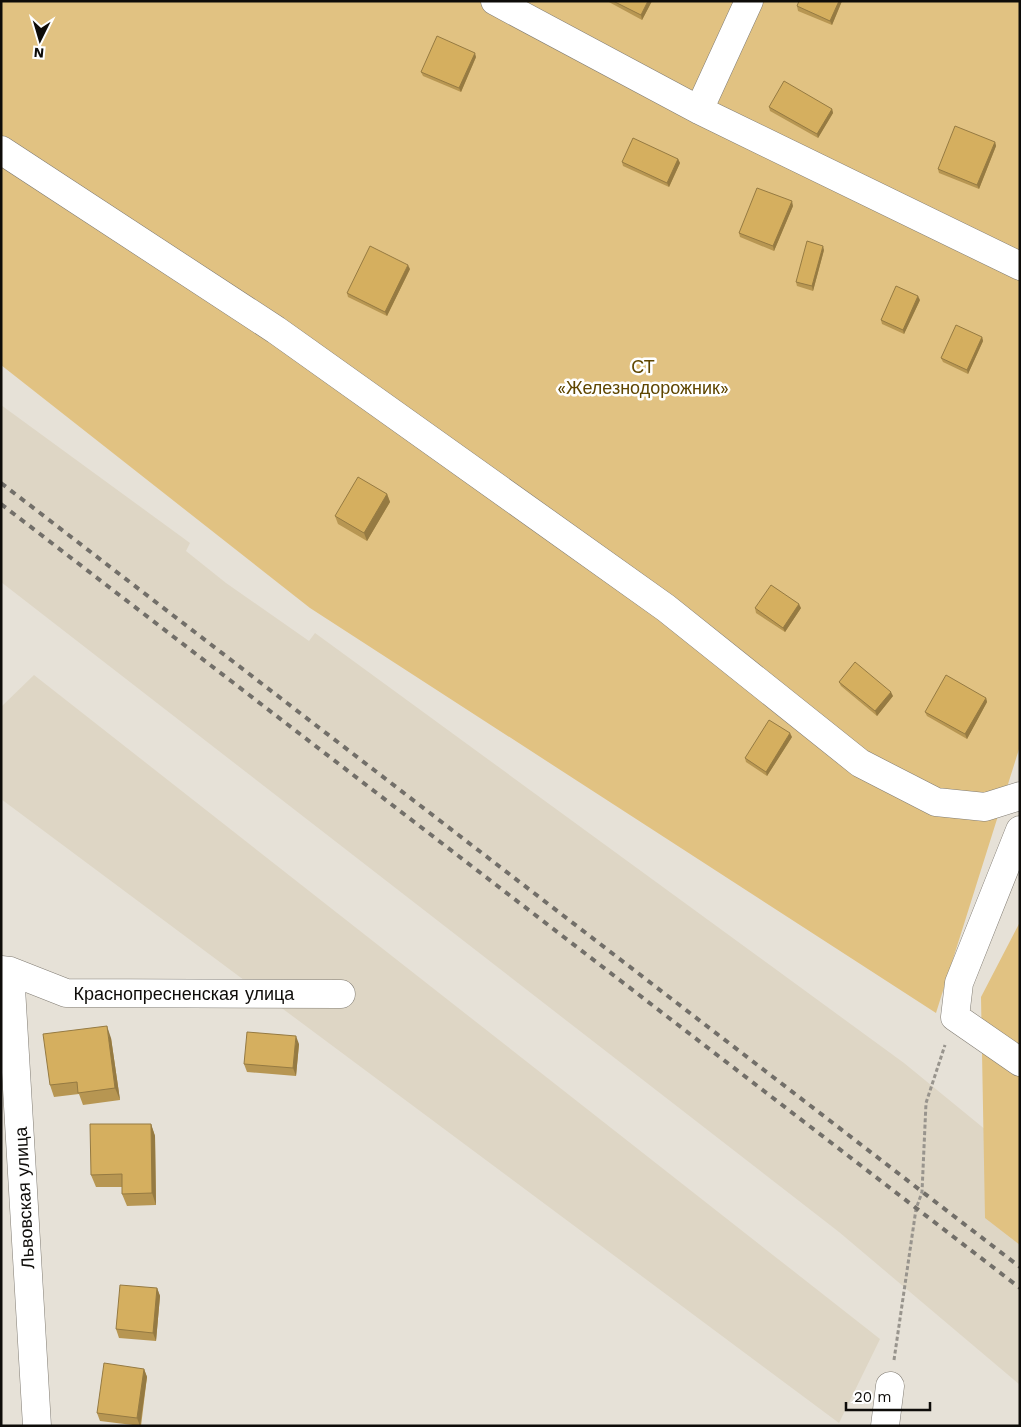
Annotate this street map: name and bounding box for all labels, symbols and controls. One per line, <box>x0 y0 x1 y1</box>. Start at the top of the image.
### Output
north arrow <box>15 15 65 65</box>
text: N <box>33 45 45 61</box>
park label: СТ «Железнодорожник» <box>557 356 729 398</box>
street label: Краснопресненская улица <box>74 983 295 1004</box>
street label: Львовская улица <box>10 1125 38 1270</box>
scale bar <box>846 1380 930 1412</box>
text: 20 m <box>854 1388 892 1406</box>

